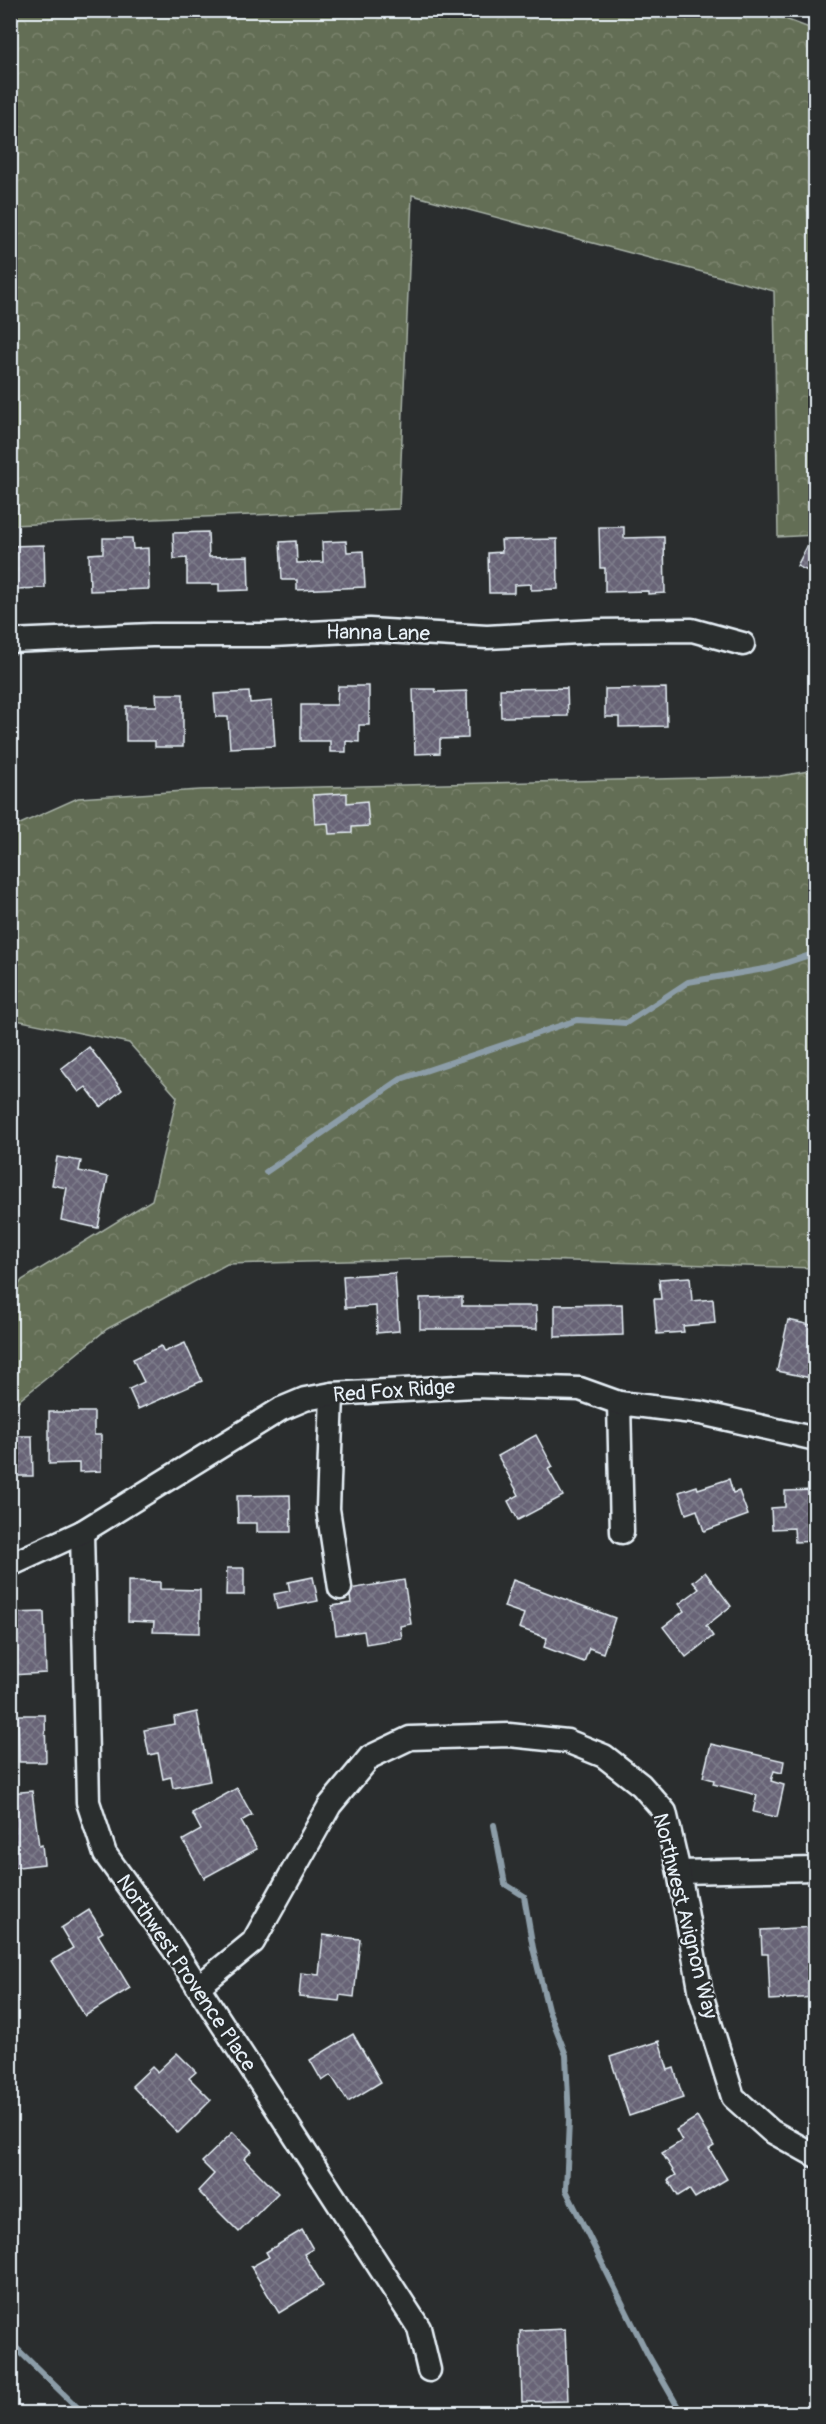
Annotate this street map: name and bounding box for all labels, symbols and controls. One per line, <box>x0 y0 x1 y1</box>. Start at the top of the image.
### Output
street label: Hanna Lane <box>326 619 431 647</box>
street label: Red Fox Ridge <box>332 1373 456 1409</box>
street label: Northwest Avignon Way <box>646 1810 724 2022</box>
street label: Northwest Provence Place <box>110 1869 262 2077</box>

